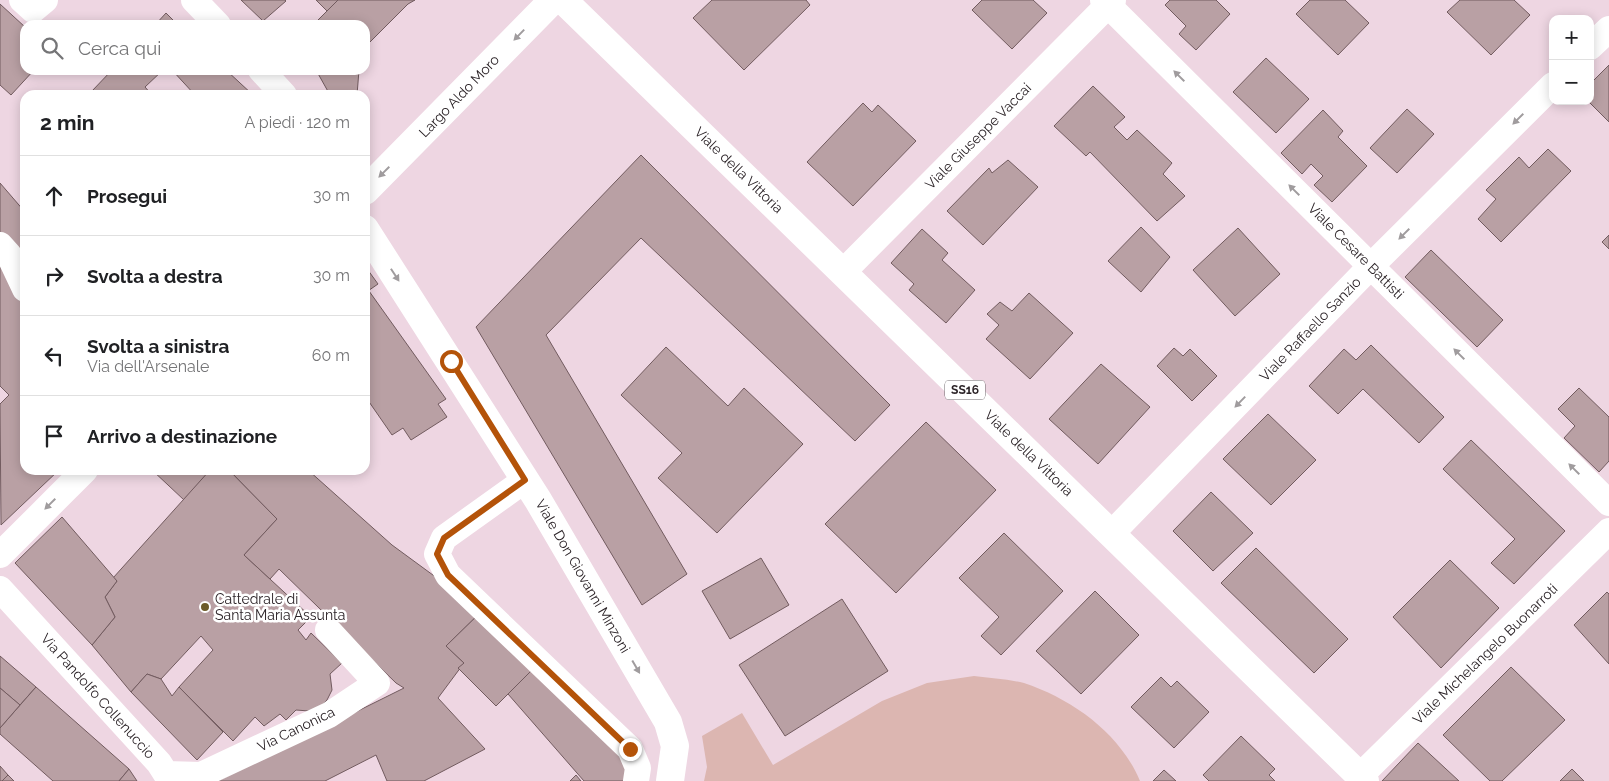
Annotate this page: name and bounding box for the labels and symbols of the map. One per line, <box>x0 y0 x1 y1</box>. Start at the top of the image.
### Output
one-way arrow <box>513 29 525 41</box>
street label: Largo Aldo Moro <box>416 52 502 140</box>
one-way arrow <box>1173 70 1185 82</box>
street label: Viale Giuseppe Vaccai <box>922 80 1034 192</box>
one-way arrow <box>1512 113 1524 125</box>
street label: Viale della Vittoria <box>691 124 787 216</box>
one-way arrow <box>378 166 390 178</box>
one-way arrow <box>1289 184 1301 196</box>
street label: Viale Cesare Battisti <box>1305 200 1407 302</box>
one-way arrow <box>1398 228 1410 240</box>
one-way arrow <box>390 268 400 282</box>
street label: Viale Raffaello Sanzio <box>1256 274 1364 384</box>
one-way arrow <box>1454 348 1466 360</box>
route start <box>440 350 463 373</box>
road number: SS16 <box>945 380 985 400</box>
one-way arrow <box>1234 395 1246 407</box>
street label: Viale della Vittoria <box>981 407 1077 499</box>
one-way arrow <box>1569 463 1581 475</box>
street label: Viale Don Giovanni Minzoni <box>532 496 634 656</box>
one-way arrow <box>45 498 57 510</box>
street label: Viale Michelangelo Buonarroti <box>1409 581 1561 727</box>
place label: Cattedrale di Santa Maria Assunta <box>215 591 345 623</box>
marker: Cattedrale di Santa Maria Assunta <box>199 601 211 613</box>
street label: Via Pandolfo Collenuccio <box>38 630 158 762</box>
one-way arrow <box>632 660 641 673</box>
street label: Via Canonica <box>255 703 337 755</box>
route end <box>619 738 642 761</box>

